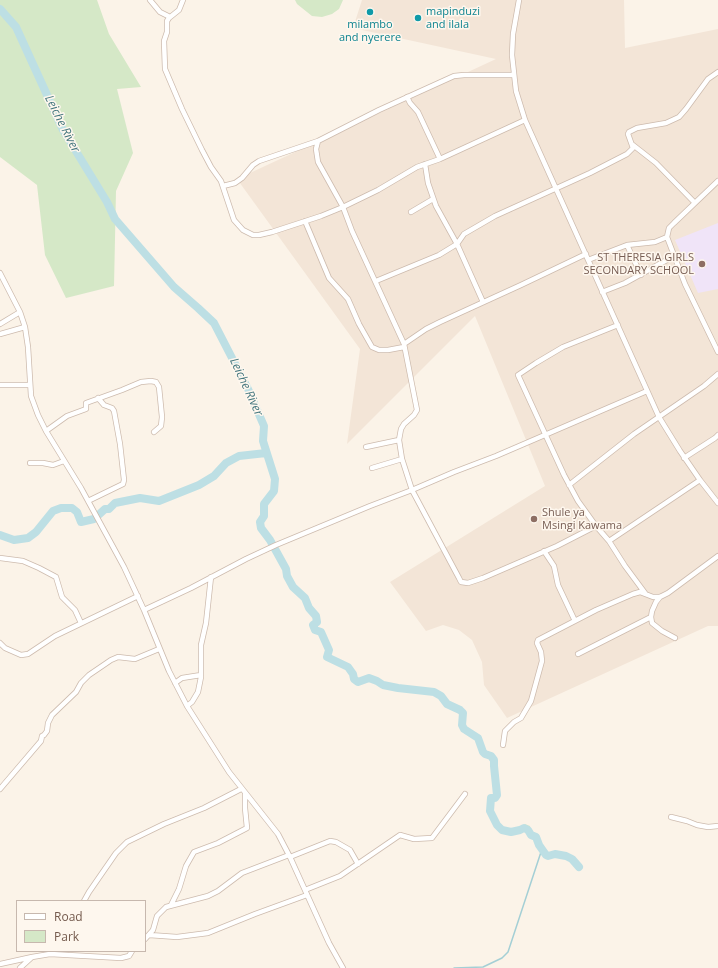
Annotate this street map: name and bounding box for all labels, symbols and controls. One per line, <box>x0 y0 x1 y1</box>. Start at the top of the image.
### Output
place label: mapinduzi and ilala <box>426 5 480 31</box>
marker: milambo and nyerere <box>365 7 375 17</box>
marker: mapinduzi and ilala <box>413 13 423 23</box>
place label: milambo and nyerere <box>339 18 401 44</box>
water label: Leiche River <box>41 93 83 155</box>
place label: ST THERESIA GIRLS SECONDARY SCHOOL <box>583 251 694 277</box>
marker: ST THERESIA GIRLS SECONDARY SCHOOL <box>697 259 707 269</box>
water label: Leiche River <box>226 356 266 418</box>
place label: Shule ya Msingi Kawama <box>542 506 622 532</box>
marker: Shule ya Msingi Kawama <box>529 514 539 524</box>
legend <box>16 900 146 952</box>
text: Road <box>54 908 83 925</box>
text: Park <box>54 928 79 945</box>

